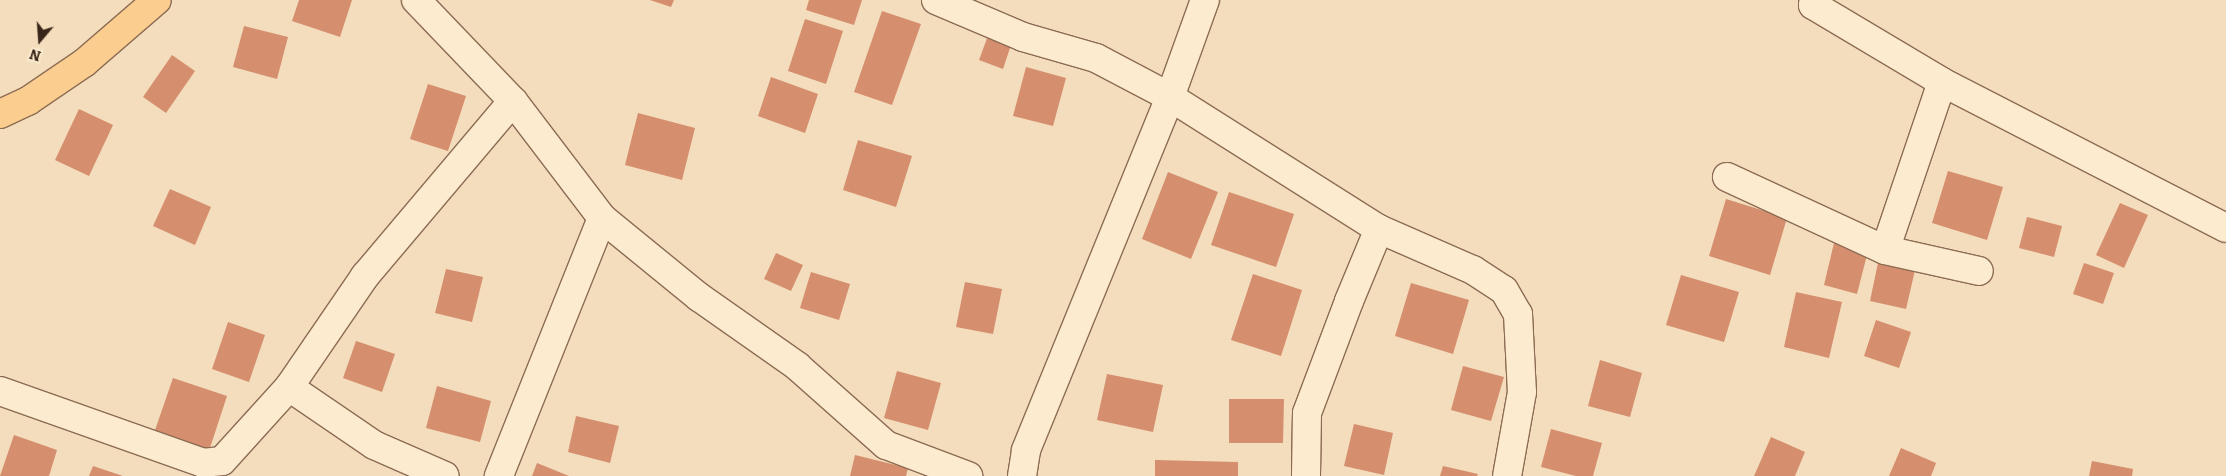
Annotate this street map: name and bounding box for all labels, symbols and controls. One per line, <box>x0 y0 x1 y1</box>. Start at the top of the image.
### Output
north arrow <box>15 15 65 65</box>
text: N <box>27 45 43 64</box>

